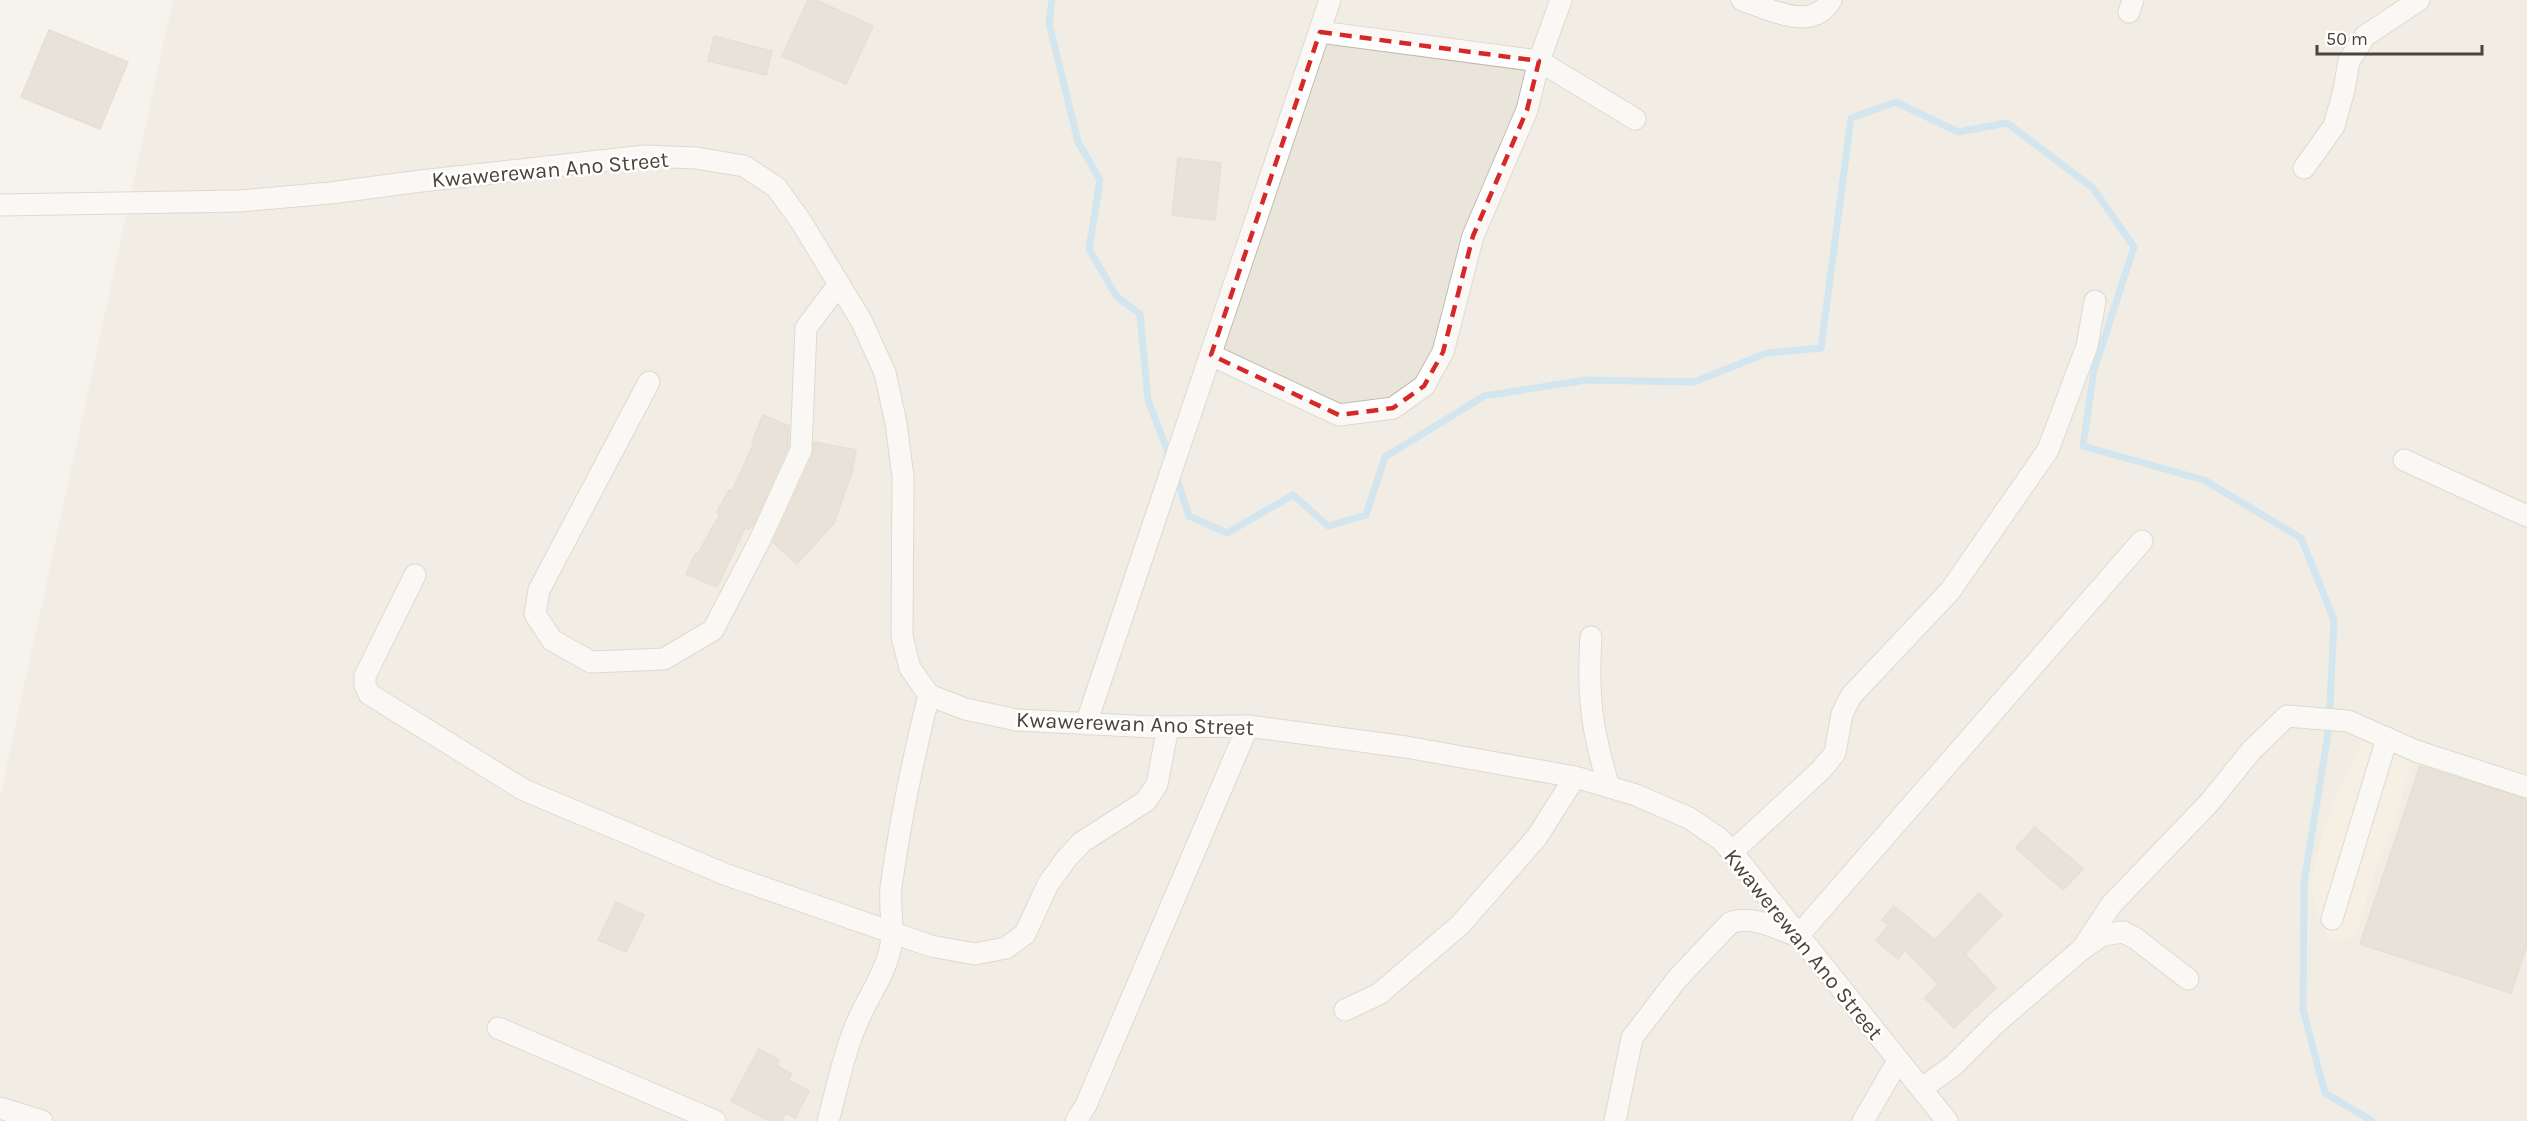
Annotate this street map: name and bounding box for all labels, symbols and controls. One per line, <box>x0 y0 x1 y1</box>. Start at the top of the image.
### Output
scale bar <box>2317 18 2482 56</box>
text: 50 m <box>2326 28 2368 50</box>
street label: Kwawerewan Ano Street <box>430 147 670 193</box>
street label: Kwawerewan Ano Street <box>1016 707 1254 741</box>
street label: Kwawerewan Ano Street <box>1718 844 1888 1045</box>

